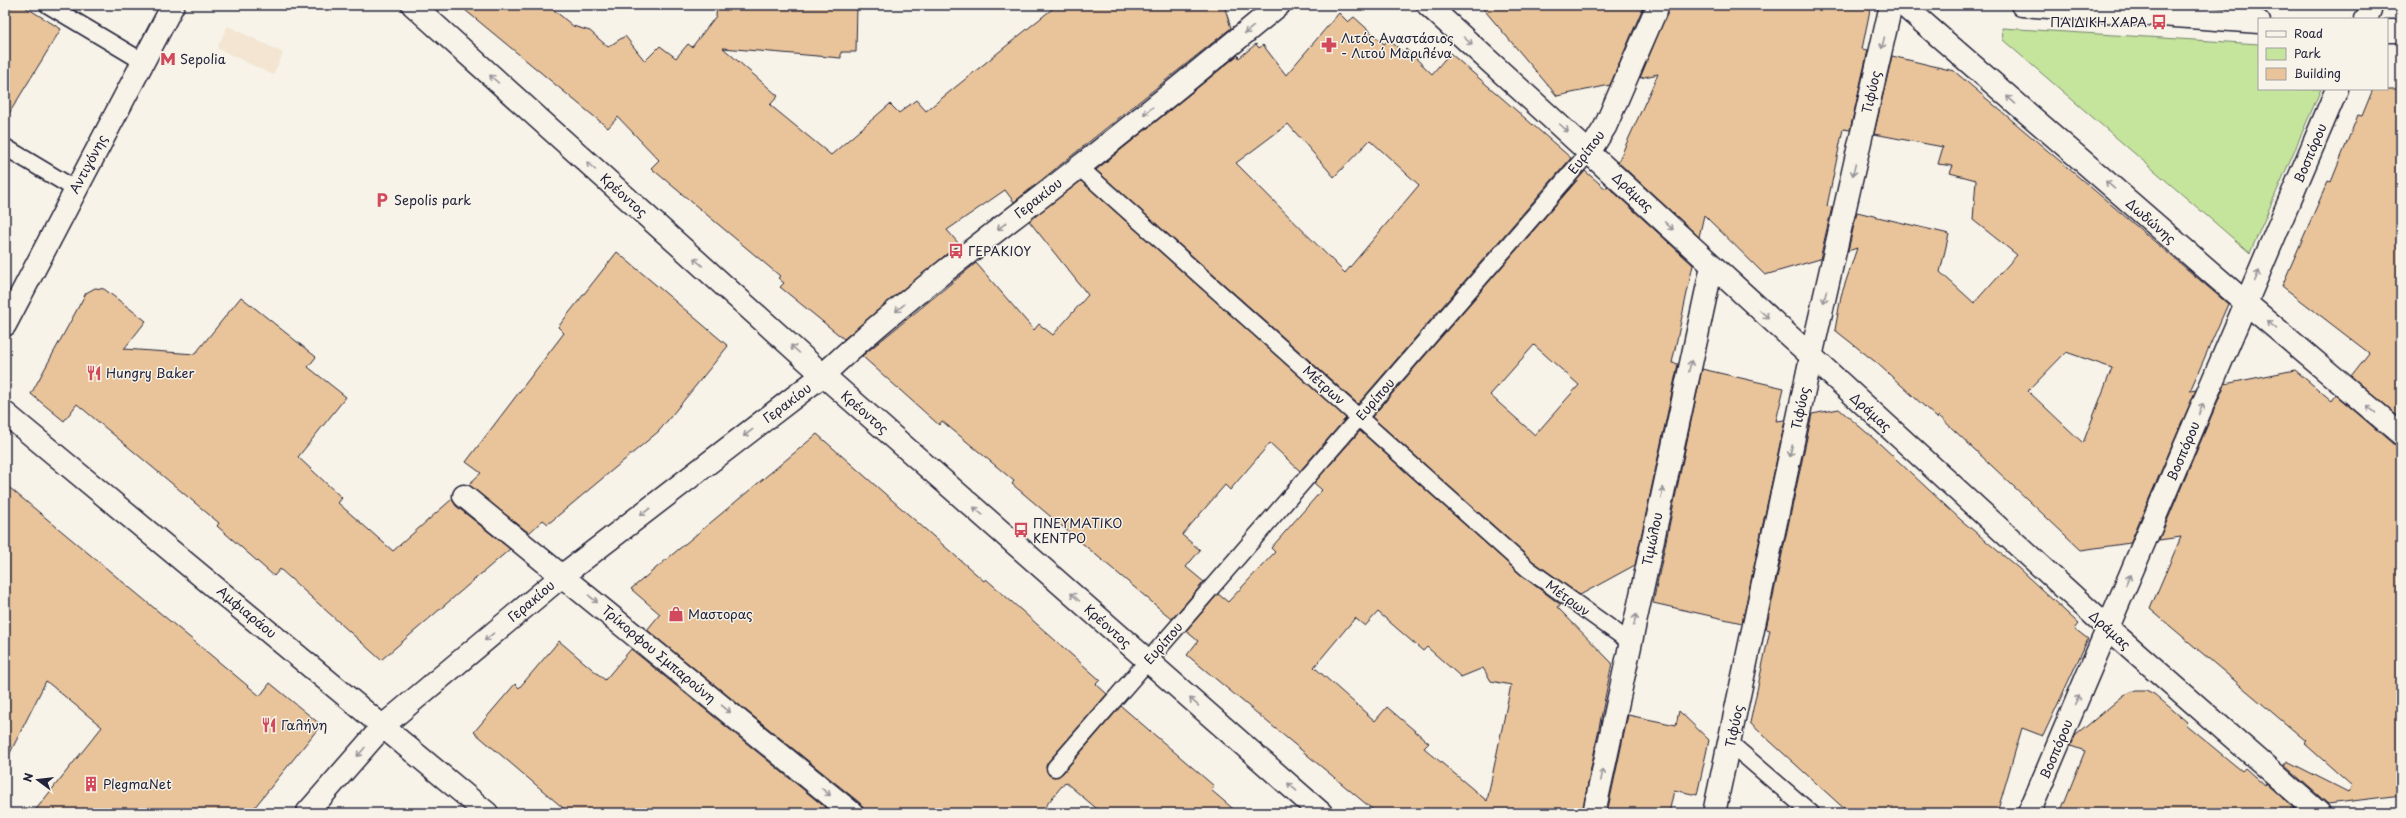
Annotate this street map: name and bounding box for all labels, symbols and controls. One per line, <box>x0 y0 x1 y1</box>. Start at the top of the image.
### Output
place label: ΠΑΙΔΙΚΗ ΧΑΡΑ <box>2050 12 2147 31</box>
bus stop icon: ΠΑΙΔΙΚΗ ΧΑΡΑ <box>2150 13 2168 31</box>
legend <box>2258 18 2388 90</box>
text: Road <box>2294 24 2323 42</box>
one-way arrow <box>1244 25 1255 34</box>
place label: Λιτός Αναστάσιος - Λιτού Μαριλένα <box>1341 28 1454 62</box>
pharmacy icon: Λιτός Αναστάσιος - Λιτού Μαριλένα <box>1320 36 1338 54</box>
one-way arrow <box>1462 36 1473 45</box>
one-way arrow <box>1878 36 1886 49</box>
text: Park <box>2294 44 2321 62</box>
place label: Sepolia <box>180 49 226 68</box>
metro station icon: Sepolia <box>159 50 177 68</box>
text: Building <box>2294 64 2341 82</box>
street label: Τιφύος <box>1856 68 1885 115</box>
one-way arrow <box>489 74 500 83</box>
one-way arrow <box>2006 96 2017 105</box>
one-way arrow <box>1143 107 1153 116</box>
street label: Βοσπόρου <box>2288 120 2331 185</box>
one-way arrow <box>1559 123 1569 132</box>
street label: Ευρίπου <box>1563 126 1608 178</box>
street label: Αντιγόνης <box>64 131 111 197</box>
one-way arrow <box>586 161 596 170</box>
one-way arrow <box>1849 163 1857 176</box>
street label: Κρέοντος <box>597 168 652 221</box>
street label: Δράμας <box>1608 168 1658 216</box>
street label: Γερακίου <box>1010 173 1066 222</box>
one-way arrow <box>2104 181 2115 190</box>
place label: Sepolis park <box>394 190 471 209</box>
parking icon: Sepolis park <box>373 191 391 209</box>
street label: Δωδώνης <box>2122 194 2181 248</box>
one-way arrow <box>1664 221 1674 231</box>
one-way arrow <box>996 222 1007 230</box>
place label: ΓΕΡΑΚΙΟΥ <box>968 241 1031 260</box>
bus stop icon: ΓΕΡΑΚΙΟΥ <box>947 242 965 260</box>
one-way arrow <box>693 257 703 267</box>
one-way arrow <box>2254 271 2261 283</box>
one-way arrow <box>1820 290 1828 303</box>
one-way arrow <box>895 303 906 312</box>
one-way arrow <box>1759 310 1770 319</box>
one-way arrow <box>2267 320 2277 329</box>
one-way arrow <box>790 345 800 354</box>
one-way arrow <box>1686 360 1694 373</box>
street label: Μέτρων <box>1299 361 1350 409</box>
place label: Hungry Baker <box>106 363 196 382</box>
restaurant icon: Hungry Baker <box>85 364 103 382</box>
street label: Ευρίπου <box>1351 373 1398 424</box>
street label: Γερακίου <box>759 378 815 427</box>
street label: Τιφύος <box>1786 384 1813 431</box>
street label: Κρέοντος <box>837 386 893 438</box>
street label: Δράμας <box>1846 388 1897 436</box>
one-way arrow <box>2197 403 2205 415</box>
one-way arrow <box>2366 404 2377 413</box>
street label: Βοσπόρου <box>2161 418 2204 483</box>
one-way arrow <box>743 429 754 437</box>
one-way arrow <box>1787 444 1795 457</box>
one-way arrow <box>1659 487 1667 500</box>
one-way arrow <box>973 506 983 516</box>
one-way arrow <box>639 508 650 516</box>
street label: Τιμώλου <box>1637 510 1666 567</box>
place label: ΠΝΕΥΜΑΤΙΚΟ ΚΕΝΤΡΟ <box>1033 513 1122 547</box>
bus stop icon: ΠΝΕΥΜΑΤΙΚΟ ΚΕΝΤΡΟ <box>1012 521 1030 539</box>
street label: Γερακίου <box>503 575 558 626</box>
street label: Μέτρων <box>1542 575 1594 620</box>
one-way arrow <box>2125 575 2132 587</box>
street label: Αμφιαράου <box>214 581 281 642</box>
one-way arrow <box>1070 593 1081 602</box>
one-way arrow <box>588 595 598 604</box>
street label: Κρέοντος <box>1081 599 1136 652</box>
street label: Τρίκορφου Σμπαρούνη <box>598 600 720 707</box>
place label: Μαστορας <box>688 604 753 623</box>
shop icon: Μαστορας <box>667 605 685 623</box>
street label: Δράμας <box>2085 606 2136 654</box>
one-way arrow <box>1631 614 1639 627</box>
street label: Ευρίπου <box>1139 617 1186 668</box>
one-way arrow <box>483 633 494 642</box>
one-way arrow <box>2074 694 2082 706</box>
one-way arrow <box>1189 697 1199 706</box>
street label: Τιφύος <box>1720 702 1747 749</box>
one-way arrow <box>720 704 731 713</box>
place label: Γαλήνη <box>281 715 327 734</box>
restaurant icon: Γαλήνη <box>260 716 278 734</box>
street label: Βοσπόρου <box>2034 716 2077 781</box>
one-way arrow <box>357 746 366 756</box>
north arrow <box>18 760 58 800</box>
one-way arrow <box>1598 769 1606 782</box>
text: N <box>19 771 37 784</box>
place label: PlegmaNet <box>103 774 171 793</box>
building icon: PlegmaNet <box>82 775 100 793</box>
one-way arrow <box>1286 783 1297 792</box>
one-way arrow <box>820 787 831 796</box>

